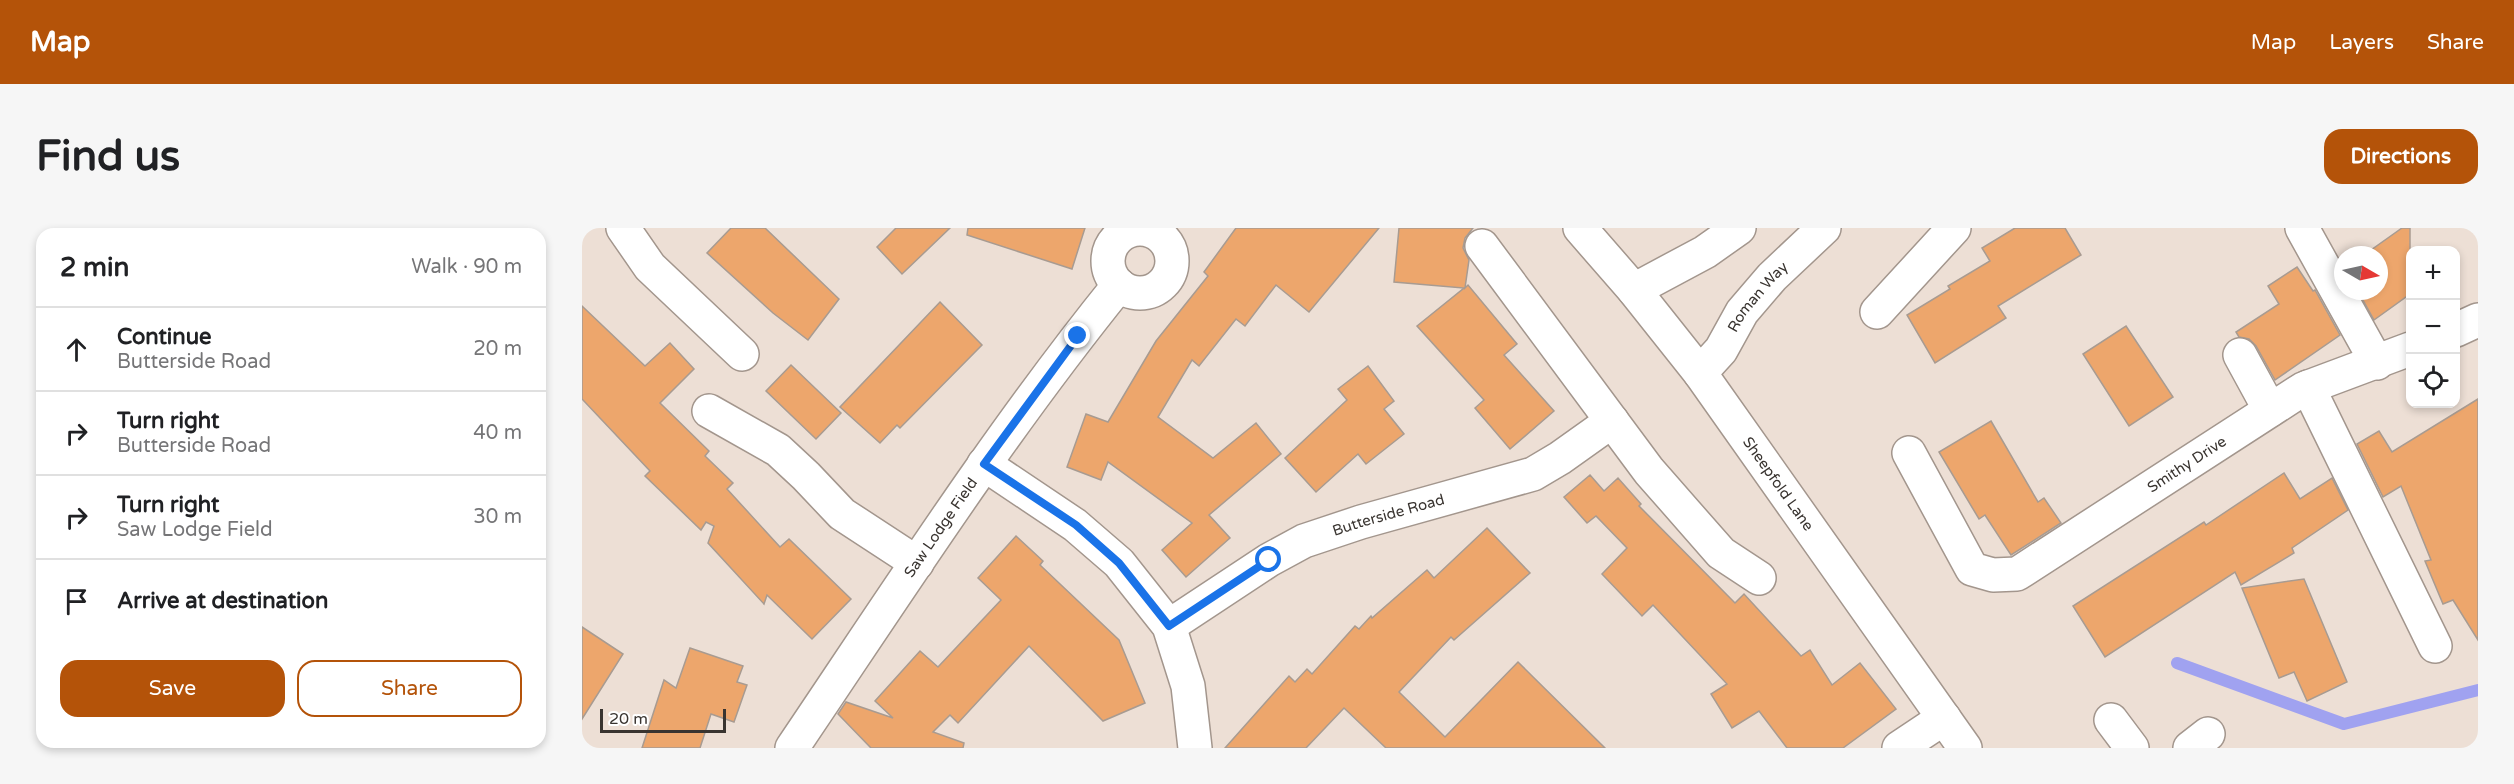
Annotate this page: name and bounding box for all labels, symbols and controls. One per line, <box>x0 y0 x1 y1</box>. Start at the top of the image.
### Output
text: Map <box>30 25 90 59</box>
text: Map <box>2251 30 2296 55</box>
text: Layers <box>2329 30 2394 55</box>
text: Share <box>2427 30 2484 55</box>
button: Directions <box>2324 129 2478 184</box>
text: Find us <box>36 131 180 182</box>
north arrow <box>2334 246 2388 300</box>
map controls <box>2406 246 2460 408</box>
button: + <box>2406 246 2460 300</box>
text: 2 min <box>60 252 129 283</box>
text: Walk · 90 m <box>411 255 522 279</box>
street label: Roman Way <box>1724 258 1792 335</box>
button: − <box>2406 300 2460 354</box>
route end <box>1064 322 1090 348</box>
text: Continue <box>117 324 212 350</box>
icon: ahead <box>60 333 93 366</box>
text: 20 m <box>473 337 522 361</box>
text: Butterside Road <box>117 350 271 374</box>
button: locate <box>2406 354 2460 408</box>
text: Turn right <box>117 408 219 434</box>
icon: right <box>60 417 93 450</box>
text: 40 m <box>473 421 522 445</box>
street label: Smithy Drive <box>2144 432 2230 496</box>
street label: Sheepfold Lane <box>1739 433 1818 534</box>
text: Butterside Road <box>117 434 271 458</box>
street label: Saw Lodge Field <box>900 474 981 581</box>
street label: Butterside Road <box>1330 490 1446 540</box>
text: Turn right <box>117 492 219 518</box>
icon: right <box>60 501 93 534</box>
text: 30 m <box>473 505 522 529</box>
text: Saw Lodge Field <box>117 518 273 542</box>
route start <box>1255 546 1281 572</box>
icon: arrive <box>60 585 93 618</box>
text: Arrive at destination <box>117 588 328 614</box>
button: Save <box>60 660 285 717</box>
button: Share <box>297 660 522 717</box>
scale bar <box>600 706 726 733</box>
text: 20 m <box>609 709 648 729</box>

